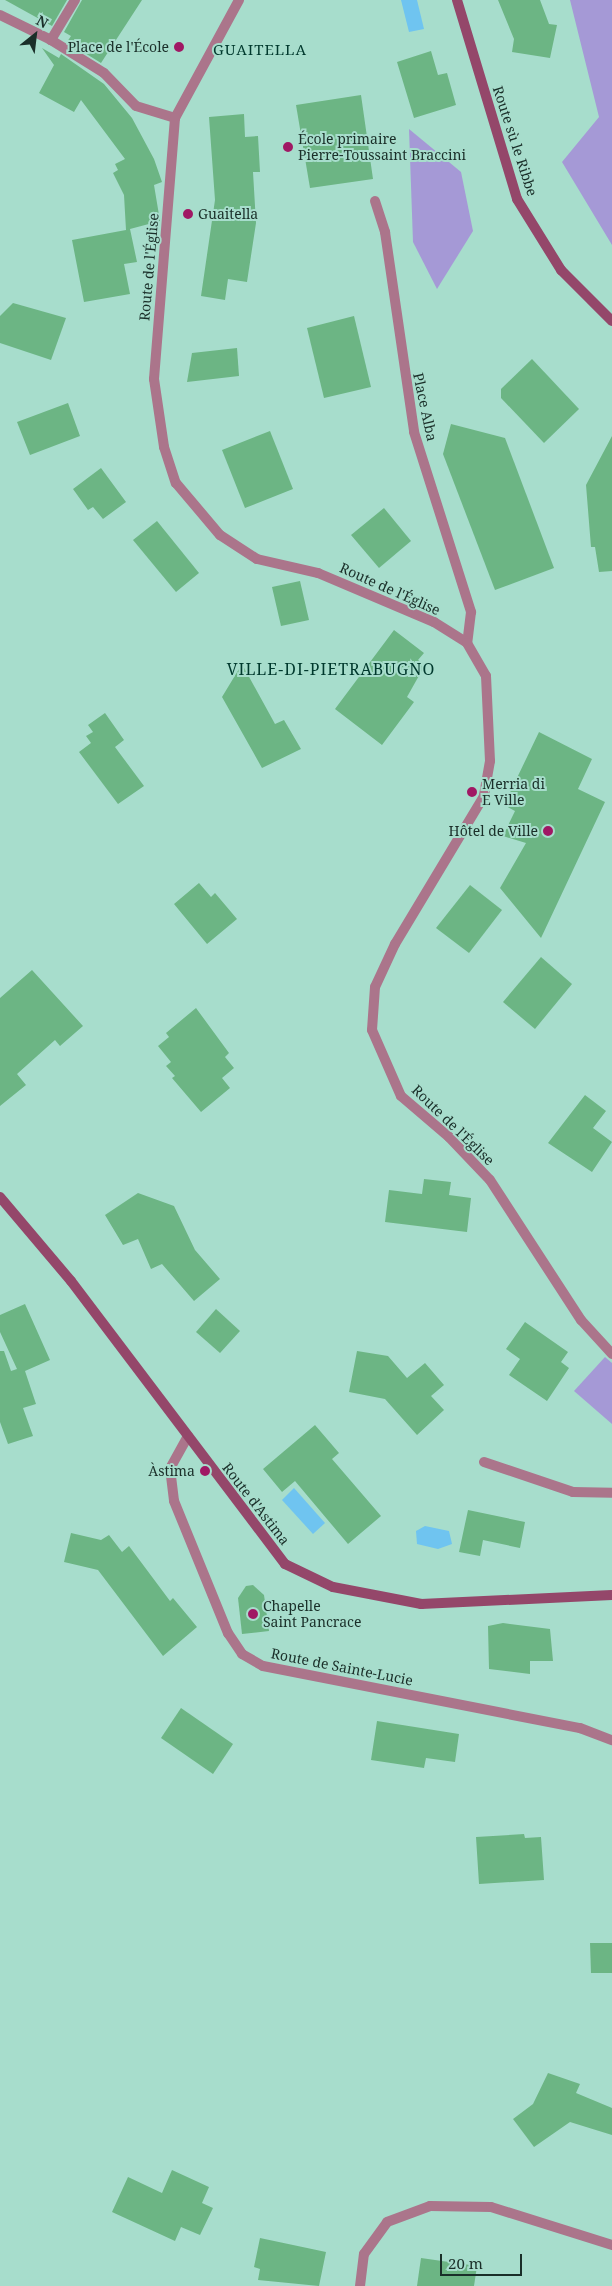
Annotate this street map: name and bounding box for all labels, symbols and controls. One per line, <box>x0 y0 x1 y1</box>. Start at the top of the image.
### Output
north arrow <box>10 10 60 60</box>
text: N <box>33 10 52 32</box>
place label: Place de l'École <box>68 39 169 55</box>
marker: Place de l'École <box>173 41 185 53</box>
district label: GUAITELLA <box>212 41 308 59</box>
street label: Route sù le Ribbe <box>489 84 541 198</box>
place label: École primaire Pierre-Toussaint Braccini <box>298 131 466 164</box>
marker: École primaire Pierre-Toussaint Braccini <box>282 141 294 153</box>
place label: Guaitella <box>198 206 258 222</box>
marker: Guaitella <box>182 208 194 220</box>
street label: Route de l'Église <box>136 212 162 322</box>
street label: Place Alba <box>410 371 440 443</box>
street label: Route de l'Église <box>337 559 443 619</box>
district label: VILLE-DI-PIETRABUGNO <box>224 659 438 679</box>
place label: Merria di E Ville <box>482 776 545 809</box>
marker: Merria di E Ville <box>466 786 478 798</box>
place label: Hôtel de Ville <box>449 823 538 839</box>
marker: Hôtel de Ville <box>542 825 554 837</box>
street label: Route de l'Église <box>408 1081 498 1169</box>
street label: Route d'Astima <box>219 1460 293 1548</box>
place label: Àstima <box>148 1463 195 1479</box>
marker: Àstima <box>199 1465 211 1477</box>
place label: Chapelle Saint Pancrace <box>263 1598 361 1630</box>
marker: Chapelle Saint Pancrace <box>247 1608 259 1620</box>
street label: Route de Sainte-Lucie <box>270 1645 414 1689</box>
scale bar <box>442 2244 524 2276</box>
text: 20 m <box>448 2253 483 2273</box>

